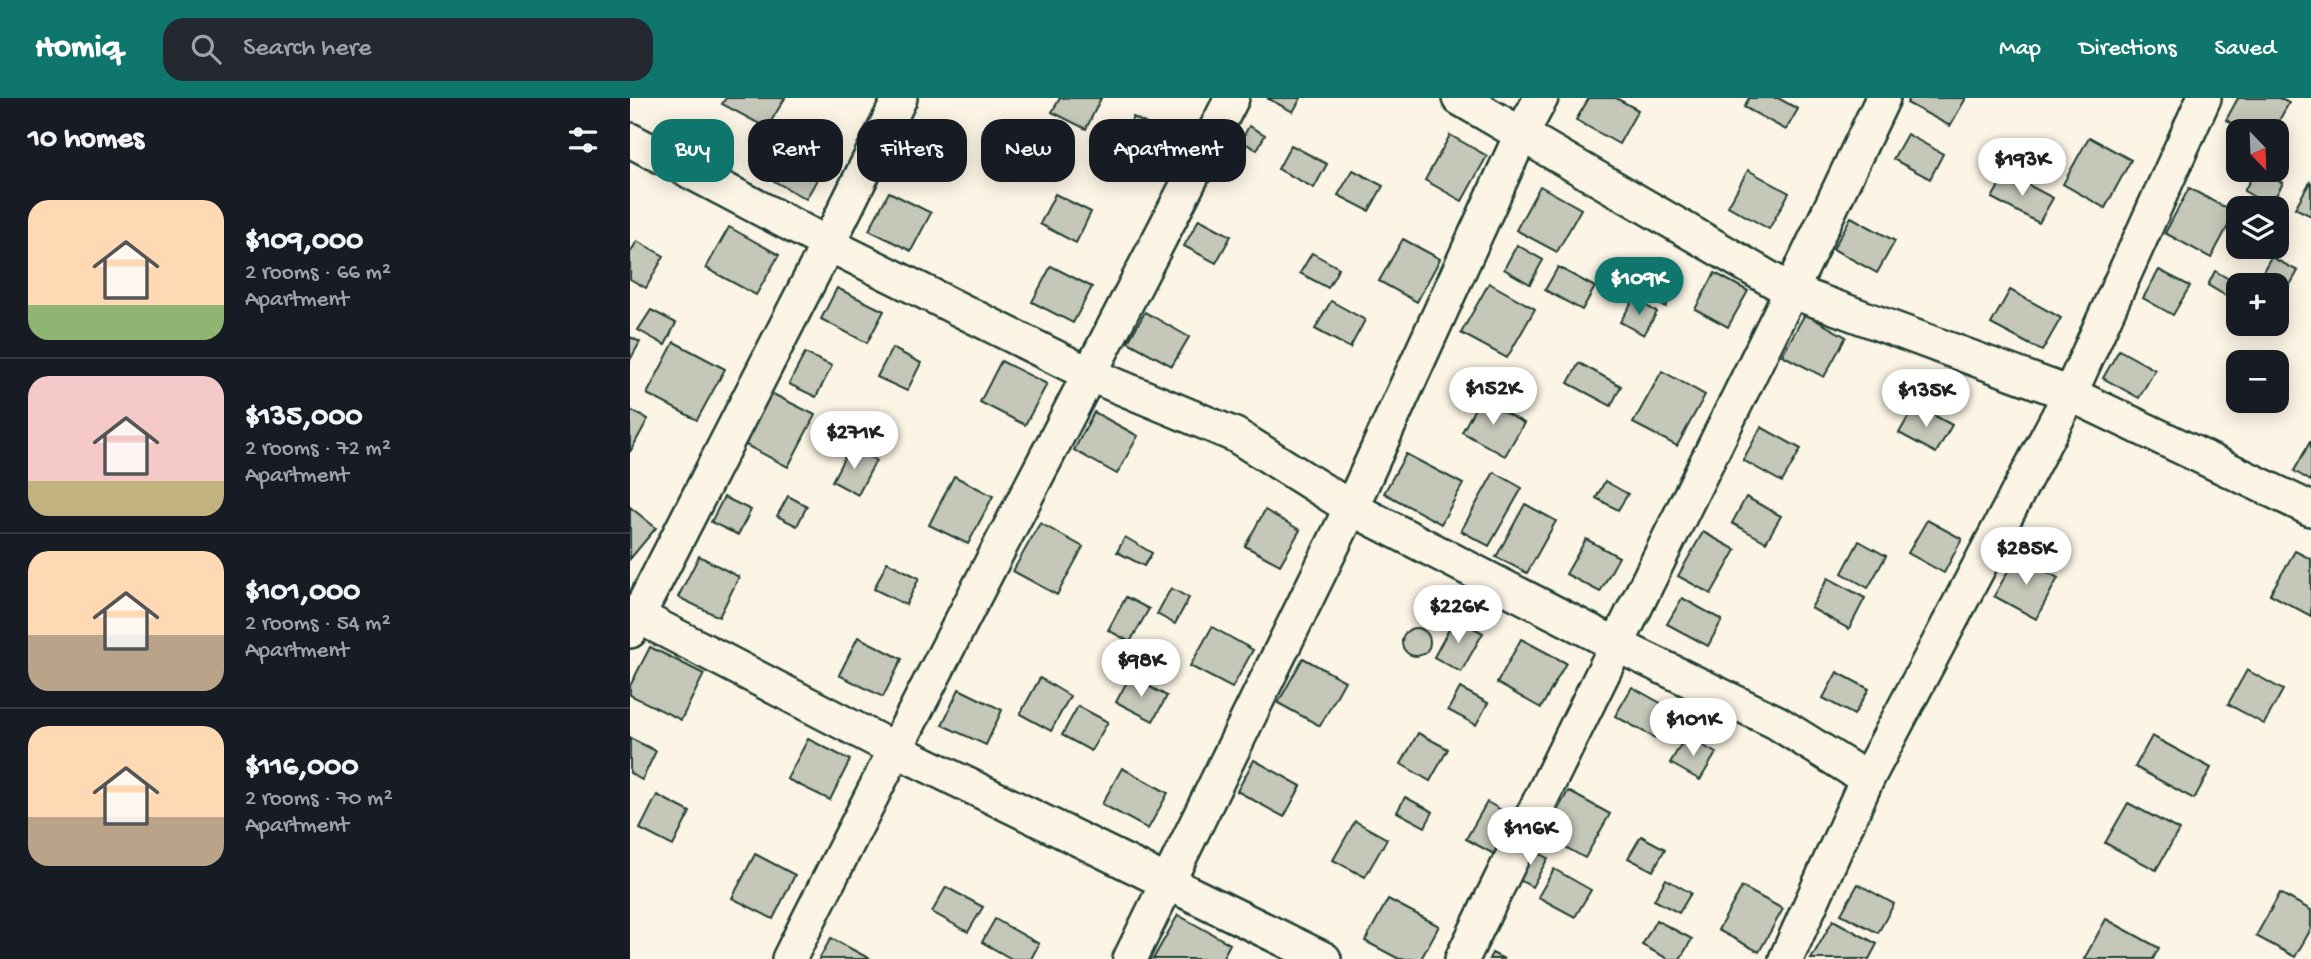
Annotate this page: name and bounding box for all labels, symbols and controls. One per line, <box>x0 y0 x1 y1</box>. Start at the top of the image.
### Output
search box <box>163 18 653 81</box>
text: Homiq <box>35 30 121 68</box>
icon: search <box>187 30 225 68</box>
text: Search here <box>243 34 371 65</box>
text: Map <box>1999 35 2041 64</box>
text: Directions <box>2079 35 2177 64</box>
text: Saved <box>2215 35 2276 64</box>
chip: Buy <box>651 119 734 182</box>
chip: Rent <box>748 119 843 182</box>
chip: Filters <box>857 119 967 182</box>
chip: New <box>981 119 1075 182</box>
chip: Apartment <box>1089 119 1246 182</box>
north arrow <box>2226 119 2289 182</box>
map controls <box>2226 119 2289 413</box>
icon: filters <box>564 121 602 159</box>
text: 10 homes <box>28 123 144 158</box>
pin: $193K <box>1973 139 2071 198</box>
text: $193K <box>1994 147 2050 174</box>
button: layers <box>2226 196 2289 259</box>
text: $109,000 <box>245 225 363 260</box>
icon: home <box>84 228 168 312</box>
pin: $109K <box>1590 258 1688 317</box>
text: 2 rooms · 66 m² <box>245 260 391 287</box>
text: $109K <box>1611 266 1667 293</box>
button: + <box>2226 273 2289 336</box>
text: Apartment <box>245 287 349 314</box>
button: − <box>2226 350 2289 413</box>
pin: $152K <box>1444 368 1542 427</box>
pin: $135K <box>1877 370 1975 429</box>
text: $152K <box>1465 376 1521 403</box>
text: $135K <box>1898 378 1954 405</box>
text: $135,000 <box>245 401 362 436</box>
icon: home <box>84 404 168 488</box>
pin: $271K <box>805 412 903 471</box>
text: $271K <box>826 420 882 447</box>
text: 2 rooms · 72 m² <box>245 436 391 463</box>
text: Apartment <box>245 463 349 490</box>
pin: $285K <box>1977 528 2075 587</box>
text: $285K <box>1997 536 2055 563</box>
text: $101,000 <box>245 576 360 611</box>
icon: home <box>84 579 168 663</box>
pin: $226K <box>1409 586 1507 645</box>
text: $226K <box>1429 594 1487 621</box>
text: 2 rooms · 54 m² <box>245 611 391 638</box>
text: Apartment <box>245 638 349 665</box>
pin: $98K <box>1100 640 1182 699</box>
text: $98K <box>1117 648 1165 675</box>
pin: $101K <box>1644 698 1742 758</box>
text: $101K <box>1666 707 1720 734</box>
text: $116,000 <box>245 751 358 786</box>
icon: home <box>84 754 168 838</box>
text: 2 rooms · 70 m² <box>245 786 393 813</box>
pin: $116K <box>1481 808 1579 867</box>
text: Apartment <box>245 813 349 840</box>
text: $116K <box>1503 816 1557 843</box>

